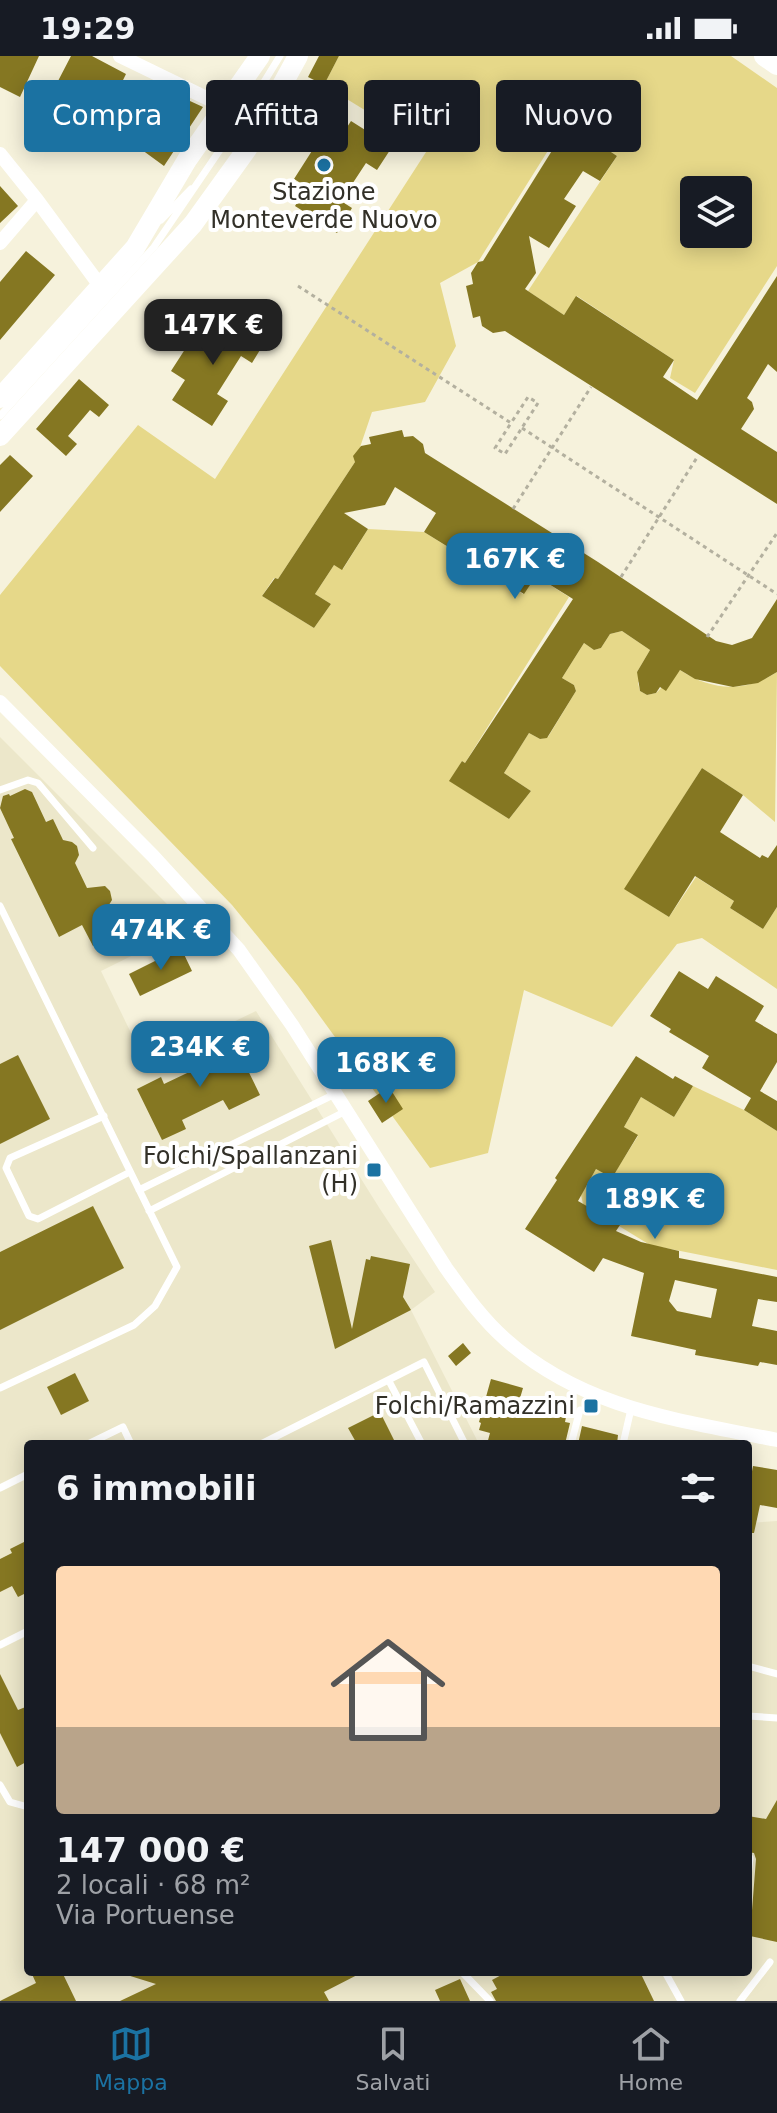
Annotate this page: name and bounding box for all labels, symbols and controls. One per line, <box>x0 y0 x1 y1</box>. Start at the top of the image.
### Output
text: 19:29 <box>40 11 136 46</box>
chip: Compra <box>24 80 190 152</box>
chip: Affitta <box>206 80 348 152</box>
chip: Filtri <box>364 80 480 152</box>
chip: Nuovo <box>496 80 641 152</box>
marker: Stazione Monteverde Nuovo <box>315 156 333 174</box>
map controls <box>680 176 752 248</box>
button: layers <box>680 176 752 248</box>
place label: Stazione Monteverde Nuovo <box>210 178 438 234</box>
pin: 147K € <box>148 299 278 367</box>
text: 147K € <box>162 310 264 340</box>
pin: 167K € <box>450 533 580 601</box>
text: 167K € <box>464 544 566 574</box>
pin: 474K € <box>96 904 226 972</box>
text: 474K € <box>110 915 212 945</box>
pin: 234K € <box>135 1021 265 1089</box>
text: 234K € <box>149 1032 251 1062</box>
pin: 168K € <box>321 1037 451 1105</box>
text: 168K € <box>335 1048 437 1078</box>
place label: Folchi/Spallanzani (H) <box>143 1142 358 1198</box>
marker: Folchi/Spallanzani (H) <box>365 1161 383 1179</box>
pin: 189K € <box>590 1173 720 1241</box>
text: 189K € <box>604 1184 706 1214</box>
place label: Folchi/Ramazzini <box>375 1392 575 1420</box>
marker: Folchi/Ramazzini <box>582 1397 600 1415</box>
icon: filters <box>676 1466 720 1510</box>
text: 6 immobili <box>56 1468 257 1508</box>
icon: home <box>316 1618 460 1762</box>
text: 147 000 € <box>56 1830 245 1870</box>
text: 2 locali · 68 m² <box>56 1870 251 1900</box>
text: Via Portuense <box>56 1900 235 1930</box>
tab: Mappa <box>94 2022 168 2095</box>
tab: Salvati <box>356 2022 430 2095</box>
tab: Home <box>618 2022 683 2095</box>

